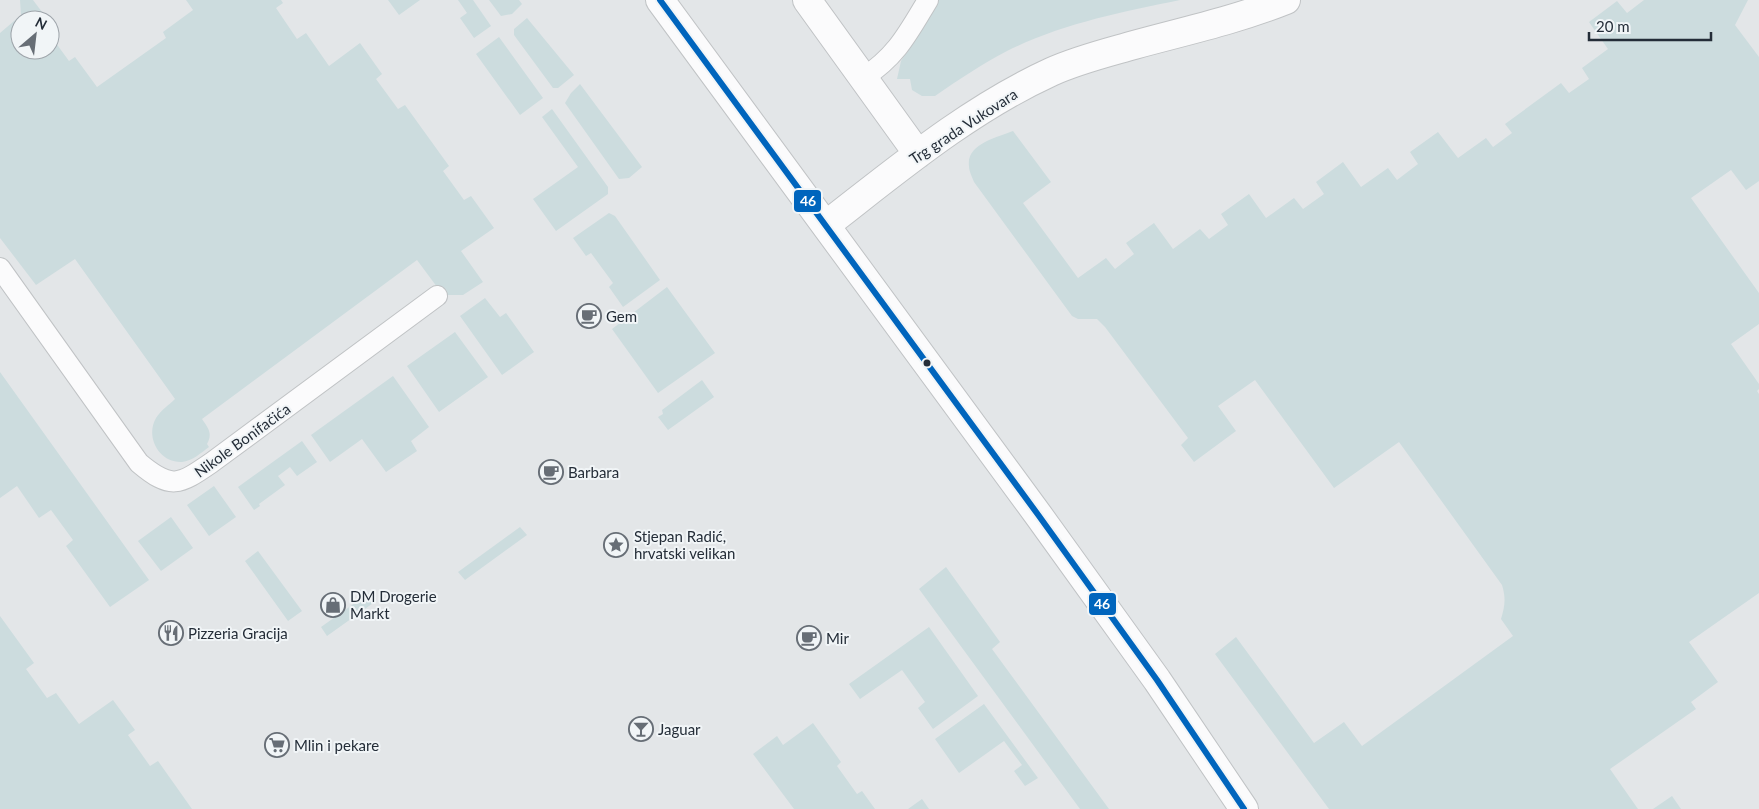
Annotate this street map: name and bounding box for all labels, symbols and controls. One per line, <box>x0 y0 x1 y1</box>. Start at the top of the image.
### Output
north arrow <box>10 10 60 60</box>
scale bar <box>1589 10 1712 42</box>
text: N <box>33 13 50 33</box>
text: 20 m <box>1596 17 1630 35</box>
street label: Trg grada Vukovara <box>906 84 1020 168</box>
line badge: 46 <box>793 189 822 213</box>
text: 46 <box>800 192 816 209</box>
cafe icon: Gem <box>576 303 602 329</box>
place label: Gem <box>606 307 637 325</box>
unlabelled marker <box>922 358 932 368</box>
street label: Nikole Bonifačića <box>191 399 293 481</box>
cafe icon: Barbara <box>538 459 564 485</box>
place label: Barbara <box>568 463 619 481</box>
place label: Stjepan Radić, hrvatski velikan <box>634 527 735 562</box>
place icon: Stjepan Radić, hrvatski velikan <box>603 532 629 558</box>
place label: DM Drogerie Markt <box>350 587 437 622</box>
shop icon: DM Drogerie Markt <box>320 592 346 618</box>
line badge: 46 <box>1088 592 1117 616</box>
text: 46 <box>1094 595 1110 612</box>
restaurant icon: Pizzeria Gracija <box>158 620 184 646</box>
place label: Pizzeria Gracija <box>188 624 288 642</box>
cafe icon: Mir <box>796 625 822 651</box>
place label: Mir <box>826 629 849 647</box>
bar icon: Jaguar <box>628 716 654 742</box>
place label: Jaguar <box>658 720 701 738</box>
supermarket icon: Mlin i pekare <box>264 732 290 758</box>
place label: Mlin i pekare <box>294 736 379 754</box>

